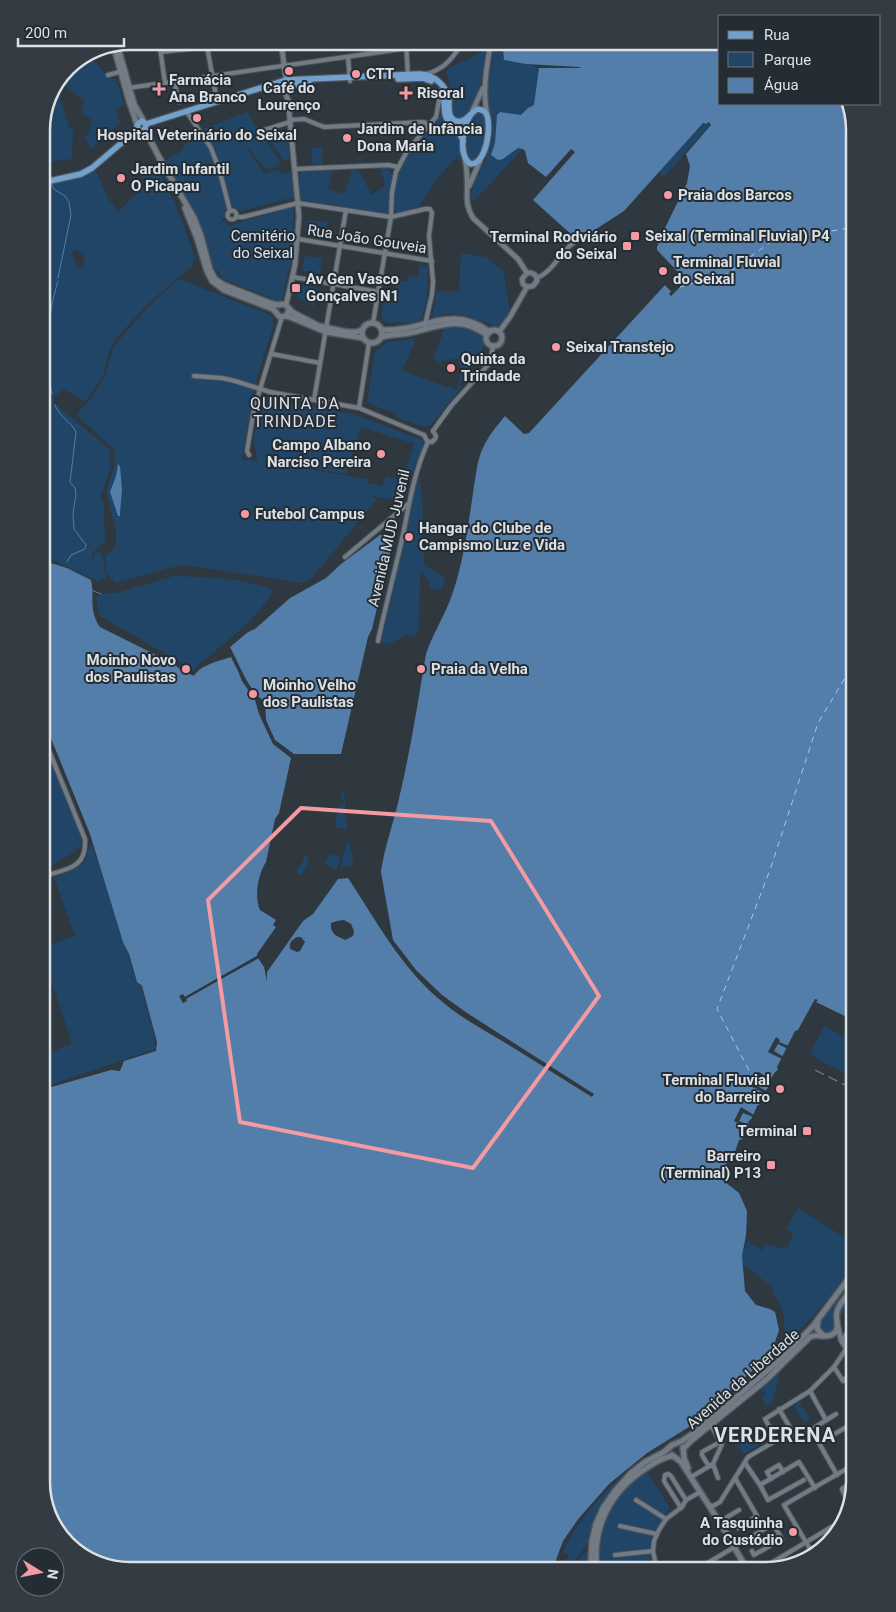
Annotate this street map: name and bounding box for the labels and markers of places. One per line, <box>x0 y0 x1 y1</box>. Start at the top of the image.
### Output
marker: Café do Lourenço <box>283 65 295 77</box>
place label: CTT <box>366 65 394 83</box>
marker: CTT <box>350 68 362 80</box>
place label: Farmácia Ana Branco <box>169 71 247 106</box>
place label: Café do Lourenço <box>257 79 321 114</box>
marker: Farmácia Ana Branco <box>153 83 165 95</box>
place label: Risoral <box>417 84 464 102</box>
marker: Risoral <box>399 86 413 100</box>
marker: Hospital Veterinário do Seixal <box>191 112 203 124</box>
place label: Jardim de Infância Dona Maria <box>357 120 483 155</box>
place label: Hospital Veterinário do Seixal <box>97 126 297 144</box>
marker: Jardim de Infância Dona Maria <box>341 132 353 144</box>
place label: Jardim Infantil O Picapau <box>131 160 230 195</box>
marker: Jardim Infantil O Picapau <box>115 172 127 184</box>
place label: Praia dos Barcos <box>678 186 792 204</box>
marker: Praia dos Barcos <box>662 189 674 201</box>
place label: Seixal (Terminal Fluvial) P4 <box>645 227 830 245</box>
place label: Terminal Rodviário do Seixal <box>490 228 617 263</box>
marker: Seixal (Terminal Fluvial) P4 <box>629 230 641 242</box>
marker: Terminal Rodviário do Seixal <box>621 240 633 252</box>
place label: Terminal Fluvial do Seixal <box>673 253 781 288</box>
marker: Terminal Fluvial do Seixal <box>657 265 669 277</box>
place label: Av Gen Vasco Gonçalves N1 <box>306 270 399 305</box>
marker: Av Gen Vasco Gonçalves N1 <box>290 282 302 294</box>
place label: Seixal Transtejo <box>566 338 674 356</box>
marker: Seixal Transtejo <box>550 341 562 353</box>
place label: Quinta da Trindade <box>461 350 525 385</box>
marker: Quinta da Trindade <box>445 362 457 374</box>
place label: Campo Albano Narciso Pereira <box>267 436 371 471</box>
marker: Campo Albano Narciso Pereira <box>375 448 387 460</box>
place label: Futebol Campus <box>255 505 365 523</box>
marker: Futebol Campus <box>239 508 251 520</box>
place label: Hangar do Clube de Campismo Luz e Vida <box>419 519 565 554</box>
marker: Hangar do Clube de Campismo Luz e Vida <box>403 531 415 543</box>
place label: Moinho Novo dos Paulistas <box>85 651 176 686</box>
place label: Praia da Velha <box>431 660 528 678</box>
marker: Moinho Novo dos Paulistas <box>180 663 192 675</box>
marker: Praia da Velha <box>415 663 427 675</box>
place label: Moinho Velho dos Paulistas <box>263 676 356 711</box>
marker: Moinho Velho dos Paulistas <box>247 688 259 700</box>
place label: Terminal Fluvial do Barreiro <box>663 1071 770 1106</box>
marker: Terminal Fluvial do Barreiro <box>774 1083 786 1095</box>
place label: Terminal <box>737 1122 797 1140</box>
marker: Terminal <box>801 1125 813 1137</box>
place label: Barreiro (Terminal) P13 <box>660 1147 761 1182</box>
marker: Barreiro (Terminal) P13 <box>765 1159 777 1171</box>
place label: A Tasquinha do Custódio <box>700 1514 783 1549</box>
marker: A Tasquinha do Custódio <box>787 1526 799 1538</box>

